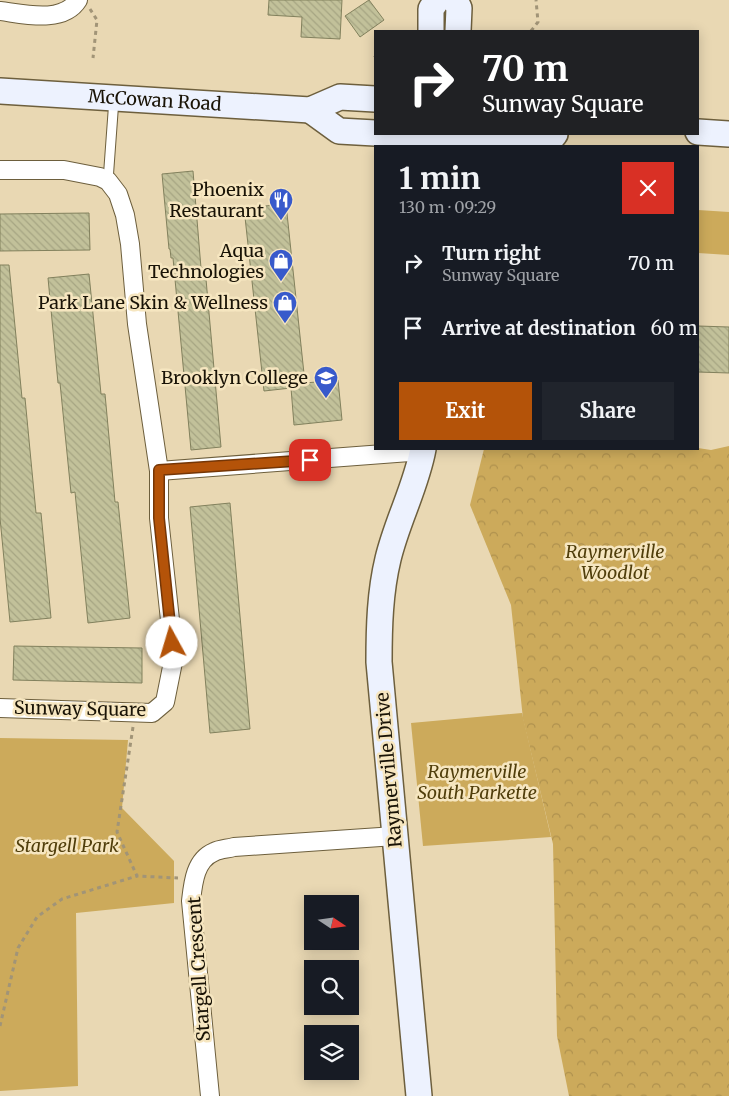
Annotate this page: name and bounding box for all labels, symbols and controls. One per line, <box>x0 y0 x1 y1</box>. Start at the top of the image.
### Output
text: 70 m <box>482 47 569 91</box>
icon: right <box>399 50 464 115</box>
street label: McCowan Road <box>87 84 222 116</box>
text: Sunway Square <box>482 90 643 118</box>
text: 1 min <box>399 159 481 197</box>
button: close <box>622 162 674 214</box>
place label: Phoenix Restaurant <box>169 178 264 222</box>
restaurant icon: Phoenix Restaurant <box>268 187 294 221</box>
text: 130 m · 09:29 <box>399 197 496 217</box>
place label: Aqua Technologies <box>148 239 264 283</box>
text: Turn right <box>442 241 541 265</box>
shop icon: Aqua Technologies <box>268 248 294 282</box>
icon: right <box>399 249 427 277</box>
text: 70 m <box>628 251 674 275</box>
text: Sunway Square <box>442 265 559 285</box>
shop icon: Park Lane Skin & Wellness <box>272 290 298 324</box>
place label: Park Lane Skin & Wellness <box>38 291 268 314</box>
icon: arrive <box>399 314 427 342</box>
text: Arrive at destination <box>442 316 636 340</box>
text: 60 m <box>651 316 698 340</box>
school or university icon: Brooklyn College <box>313 365 339 399</box>
place label: Brooklyn College <box>161 366 308 389</box>
button: Exit <box>399 382 532 440</box>
button: Share <box>542 382 674 440</box>
pin <box>289 439 331 481</box>
icon: arrive <box>296 446 324 474</box>
park label: Raymerville Woodlot <box>566 540 664 584</box>
position arrow <box>145 616 197 668</box>
street label: Raymerville Drive <box>370 691 407 849</box>
street label: Sunway Square <box>14 696 146 721</box>
park label: Raymerville South Parkette <box>417 760 537 804</box>
park label: Stargell Park <box>15 834 119 857</box>
north arrow <box>304 895 359 950</box>
map controls <box>304 895 359 1080</box>
street label: Stargell Crescent <box>182 896 215 1042</box>
button: search <box>304 960 359 1015</box>
button: layers <box>304 1025 359 1080</box>

